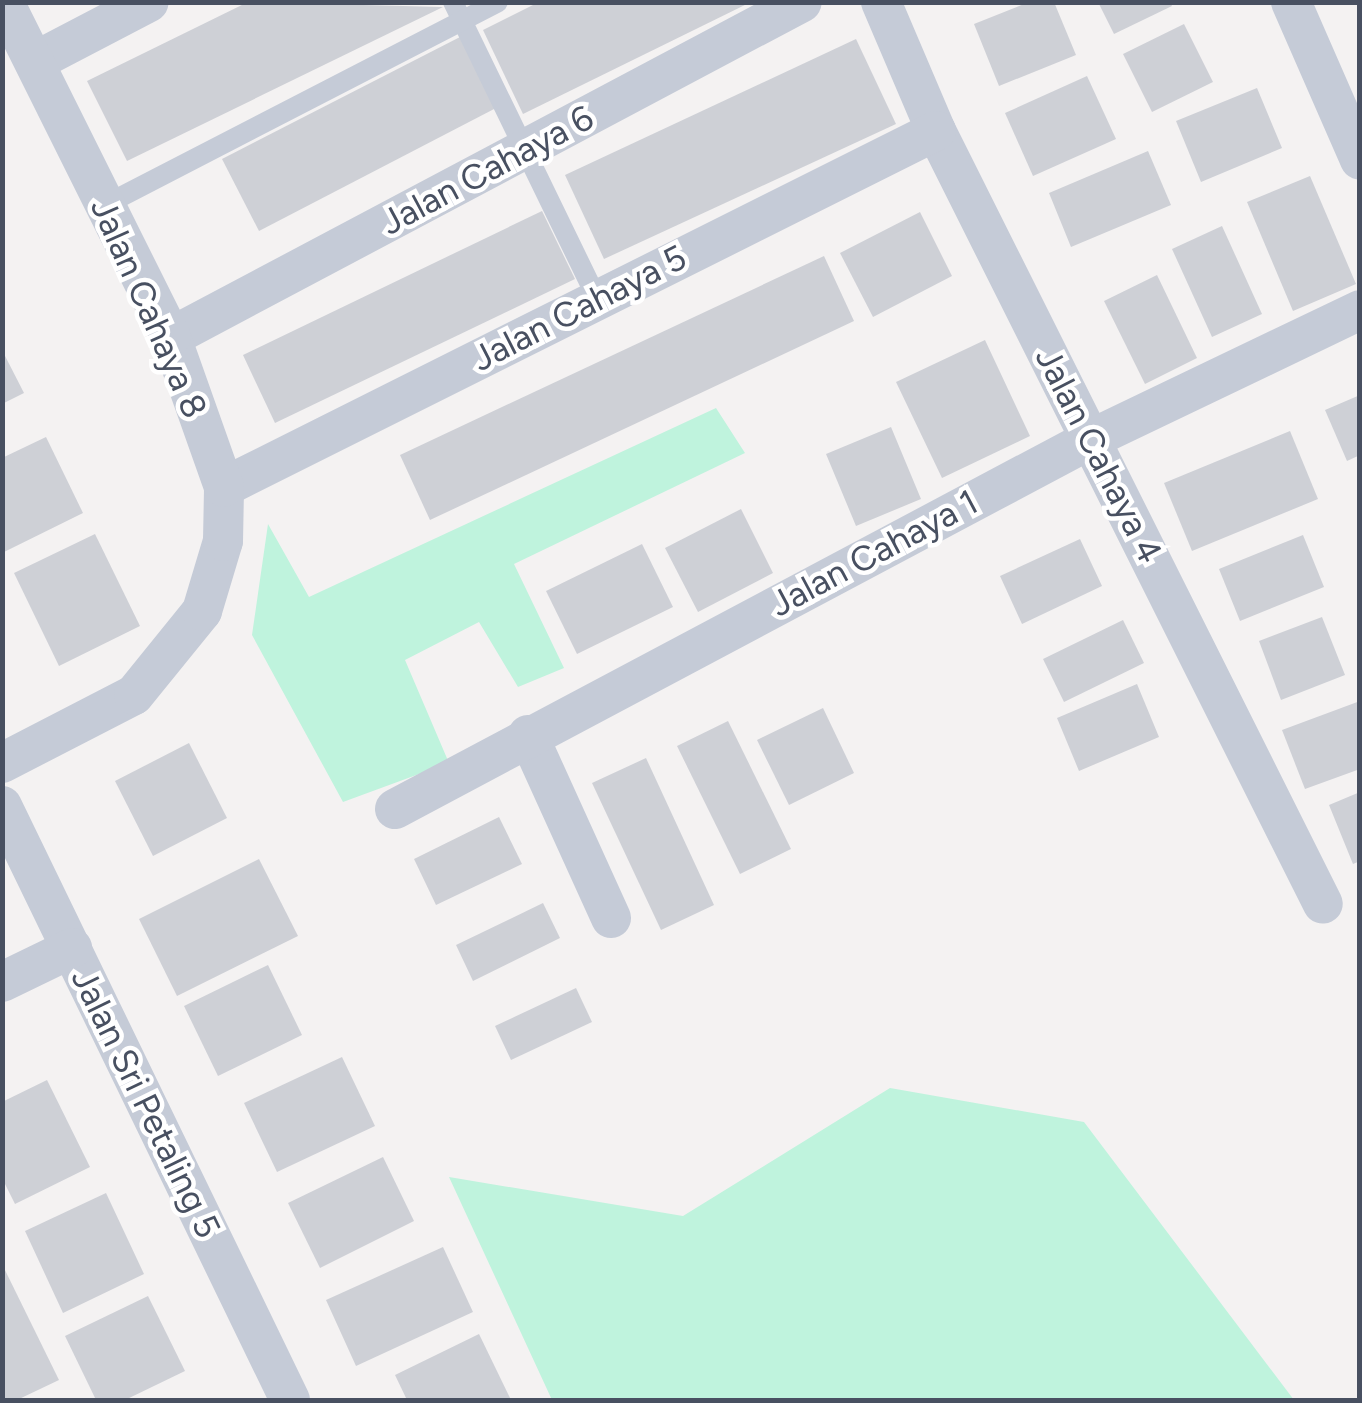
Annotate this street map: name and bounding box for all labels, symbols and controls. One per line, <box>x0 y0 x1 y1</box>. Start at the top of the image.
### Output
street label: Jalan Cahaya 6 <box>374 97 600 243</box>
street label: Jalan Cahaya 8 <box>82 192 216 424</box>
street label: Jalan Cahaya 5 <box>465 236 693 380</box>
street label: Jalan Cahaya 4 <box>1027 340 1171 570</box>
street label: Jalan Cahaya 1 <box>763 481 985 625</box>
street label: Jalan Sri Petaling 5 <box>63 962 229 1244</box>

